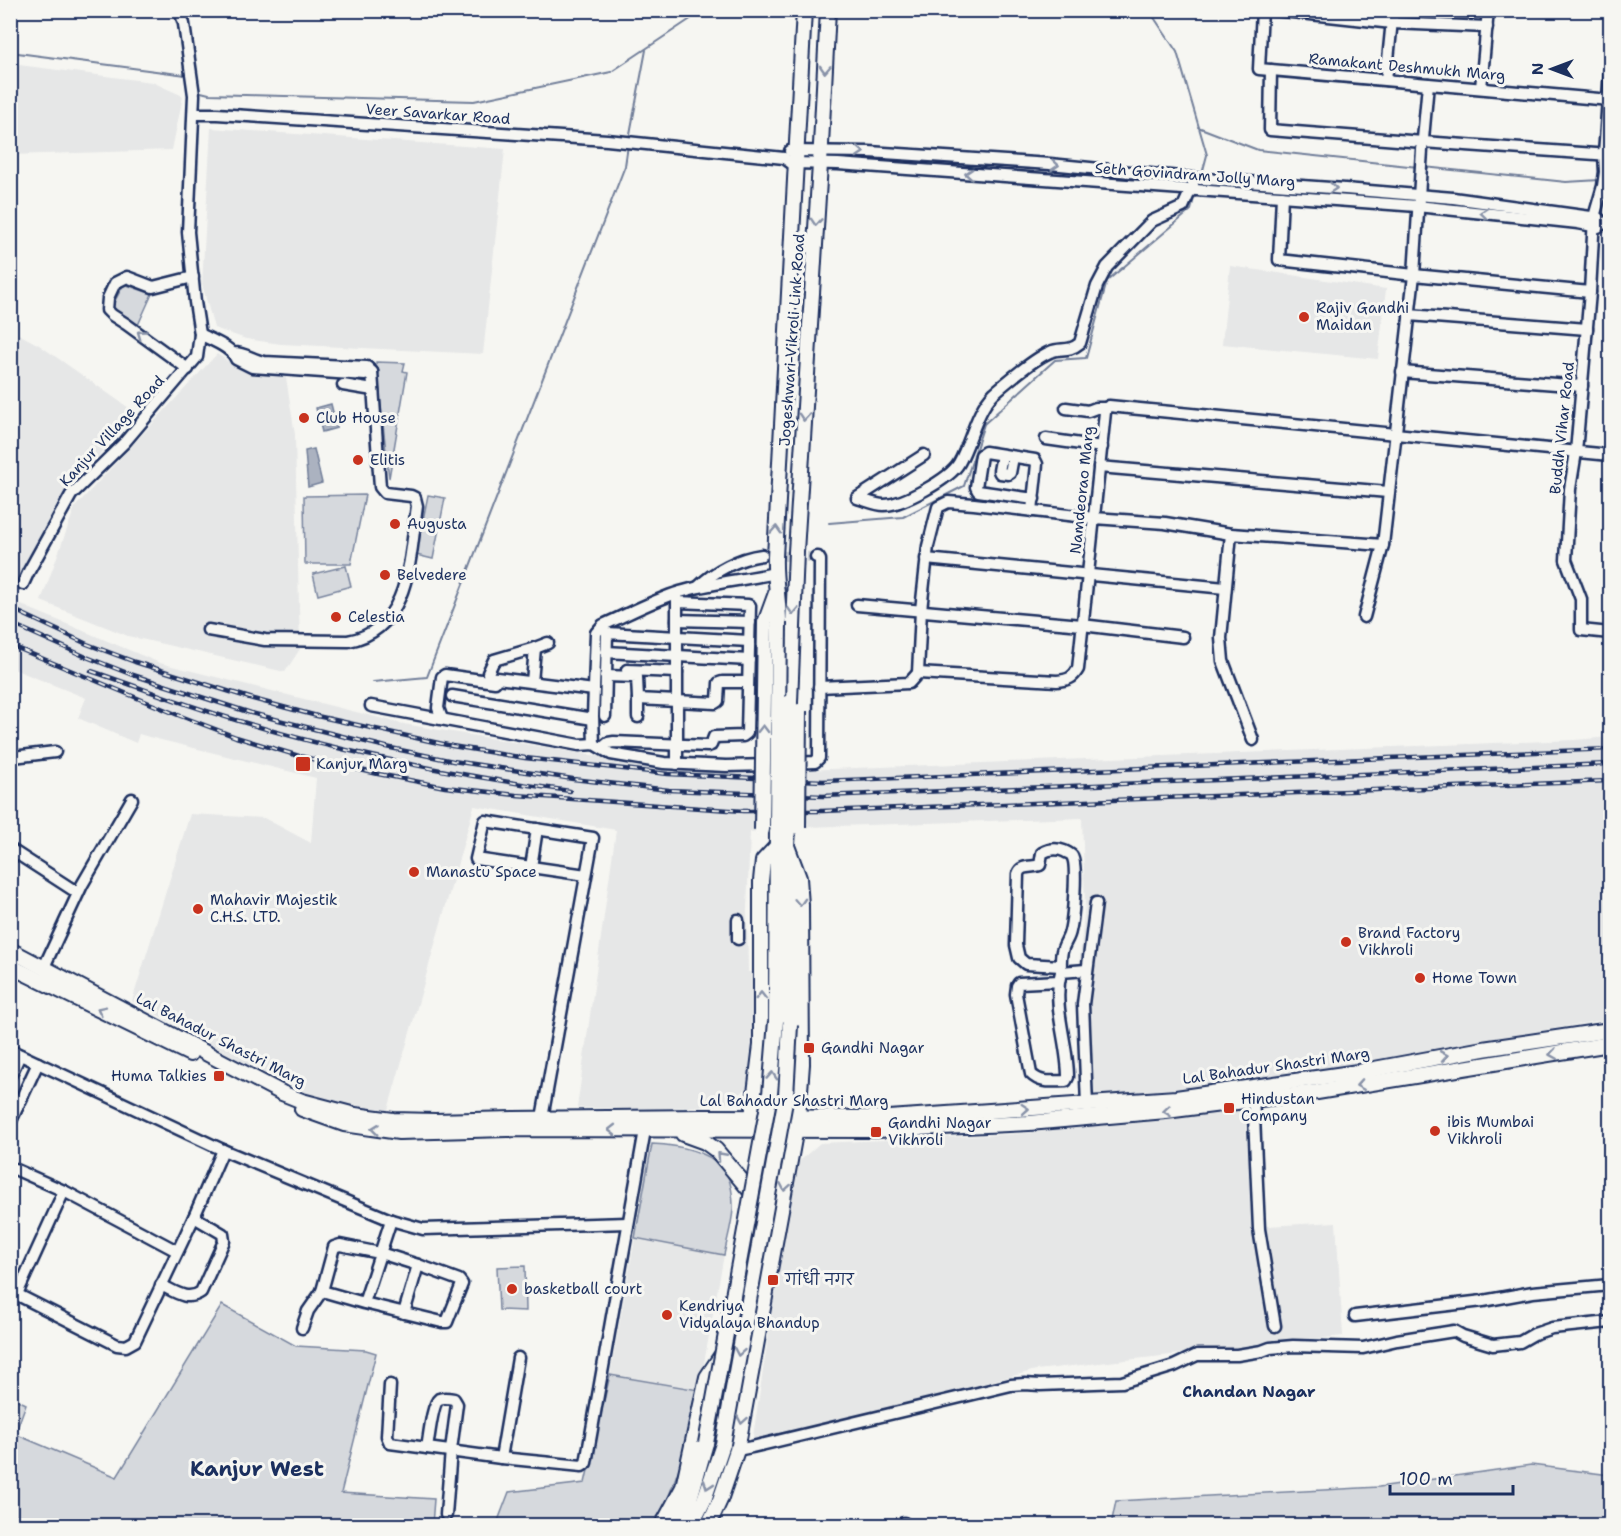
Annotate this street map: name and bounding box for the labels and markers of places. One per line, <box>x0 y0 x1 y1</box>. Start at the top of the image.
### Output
place label: Rajiv Gandhi Maidan <box>1316 298 1409 335</box>
marker: Rajiv Gandhi Maidan <box>1297 310 1311 324</box>
place label: Club House <box>316 408 396 428</box>
marker: Club House <box>297 411 311 425</box>
place label: Elitis <box>370 450 405 470</box>
marker: Elitis <box>351 453 365 467</box>
place label: Augusta <box>407 514 467 534</box>
marker: Augusta <box>388 517 402 531</box>
place label: Belvedere <box>397 565 467 585</box>
marker: Belvedere <box>378 568 392 582</box>
place label: Celestia <box>348 607 405 627</box>
marker: Celestia <box>329 610 343 624</box>
place label: Kanjur Marg <box>316 754 408 774</box>
marker: Kanjur Marg <box>294 755 312 773</box>
place label: Manastu Space <box>426 862 537 882</box>
marker: Manastu Space <box>407 865 421 879</box>
place label: Mahavir Majestik C.H.S. LTD. <box>210 890 338 927</box>
marker: Mahavir Majestik C.H.S. LTD. <box>191 902 205 916</box>
place label: Brand Factory Vikhroli <box>1358 923 1460 960</box>
marker: Brand Factory Vikhroli <box>1339 935 1353 949</box>
place label: Home Town <box>1432 968 1517 988</box>
marker: Home Town <box>1413 971 1427 985</box>
place label: Gandhi Nagar <box>821 1038 925 1058</box>
marker: Gandhi Nagar <box>802 1041 816 1055</box>
place label: Huma Talkies <box>111 1066 207 1086</box>
marker: Huma Talkies <box>212 1069 226 1083</box>
place label: Hindustan Company <box>1241 1089 1315 1126</box>
marker: Hindustan Company <box>1222 1101 1236 1115</box>
place label: ibis Mumbai Vikhroli <box>1447 1112 1534 1149</box>
place label: Gandhi Nagar Vikhroli <box>888 1113 992 1150</box>
marker: ibis Mumbai Vikhroli <box>1428 1124 1442 1138</box>
marker: Gandhi Nagar Vikhroli <box>869 1125 883 1139</box>
place label: गांधी नगर <box>784 1268 855 1290</box>
marker: गांधी नगर <box>766 1273 780 1287</box>
place label: basketball court <box>524 1279 642 1299</box>
marker: basketball court <box>505 1282 519 1296</box>
place label: Kendriya Vidyalaya Bhandup <box>679 1296 820 1333</box>
marker: Kendriya Vidyalaya Bhandup <box>660 1308 674 1322</box>

